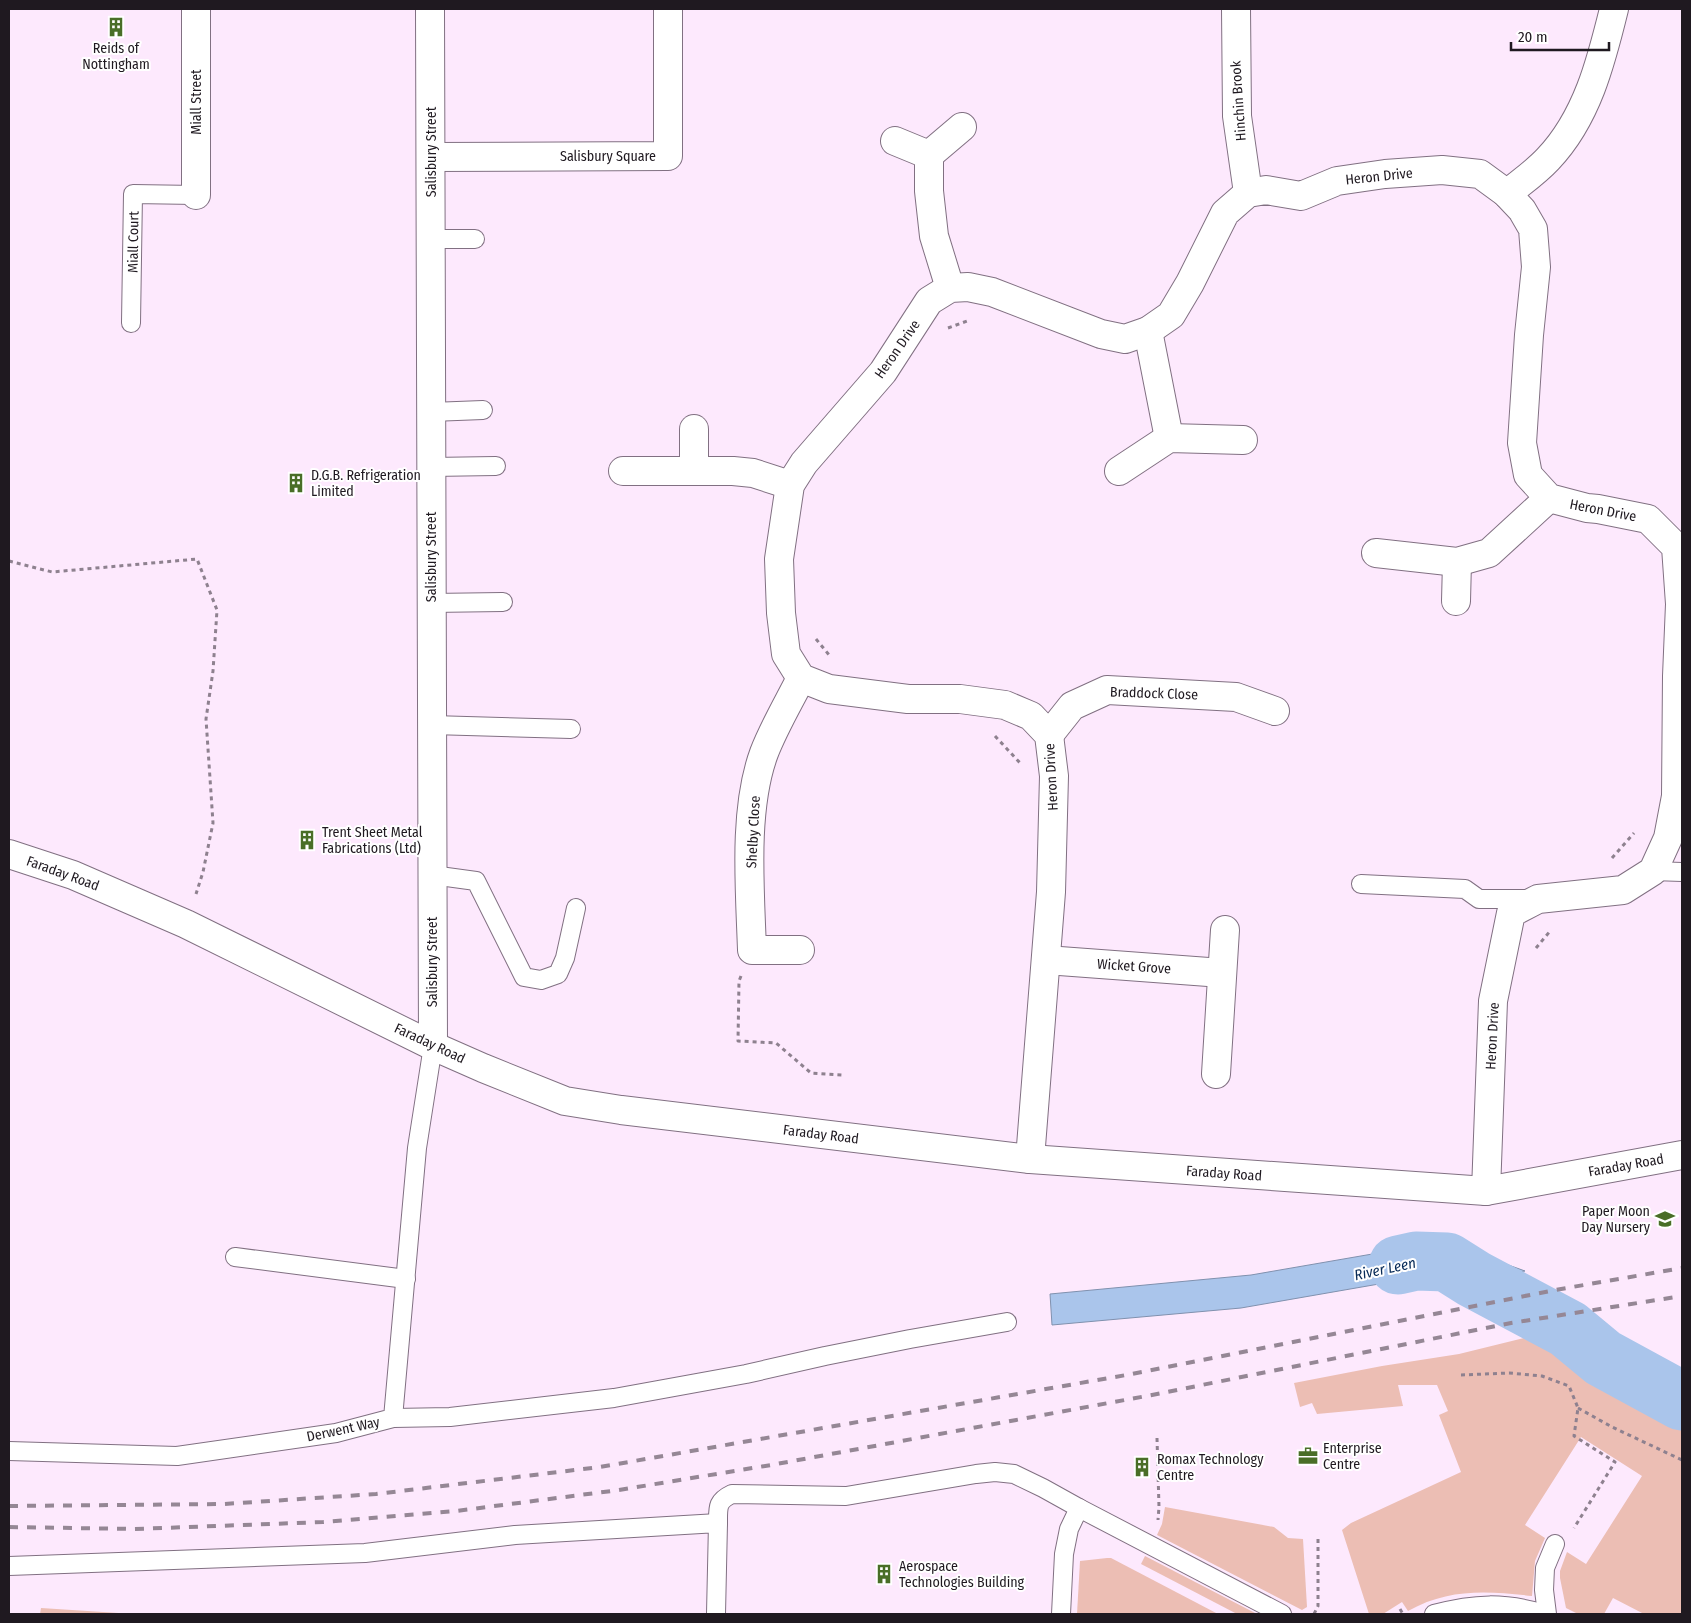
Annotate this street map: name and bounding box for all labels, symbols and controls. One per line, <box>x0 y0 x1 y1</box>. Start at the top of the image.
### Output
building icon: Reids of Nottingham <box>105 16 127 38</box>
scale bar <box>1511 20 1608 52</box>
text: 20 m <box>1518 28 1548 46</box>
place label: Reids of Nottingham <box>82 40 150 73</box>
street label: Hinchin Brook <box>1227 60 1250 142</box>
street label: Miall Street <box>188 69 205 135</box>
street label: Salisbury Street <box>423 106 440 197</box>
street label: Salisbury Square <box>560 148 656 165</box>
street label: Heron Drive <box>1345 165 1414 188</box>
street label: Miall Court <box>124 211 143 273</box>
street label: Heron Drive <box>871 317 924 382</box>
place label: D.G.B. Refrigeration Limited <box>311 467 421 500</box>
building icon: D.G.B. Refrigeration Limited <box>285 472 307 494</box>
street label: Heron Drive <box>1568 496 1638 525</box>
street label: Salisbury Street <box>423 511 440 602</box>
street label: Braddock Close <box>1110 683 1198 704</box>
street label: Heron Drive <box>1041 743 1062 811</box>
street label: Shelby Close <box>743 795 764 869</box>
place label: Trent Sheet Metal Fabrications (Ltd) <box>322 824 423 857</box>
building icon: Trent Sheet Metal Fabrications (Ltd) <box>296 829 318 851</box>
street label: Faraday Road <box>24 852 102 894</box>
street label: Salisbury Street <box>424 916 441 1007</box>
street label: Wicket Grove <box>1096 955 1172 978</box>
street label: Heron Drive <box>1482 1002 1503 1070</box>
street label: Faraday Road <box>392 1020 468 1067</box>
street label: Faraday Road <box>782 1121 860 1148</box>
street label: Faraday Road <box>1587 1151 1665 1180</box>
street label: Faraday Road <box>1185 1162 1263 1185</box>
place label: Paper Moon Day Nursery <box>1581 1203 1651 1236</box>
school or university icon: Paper Moon Day Nursery <box>1654 1208 1676 1230</box>
water label: River Leen <box>1353 1254 1417 1284</box>
street label: Derwent Way <box>305 1413 382 1446</box>
place label: Enterprise Centre <box>1323 1440 1382 1473</box>
office icon: Enterprise Centre <box>1297 1445 1319 1467</box>
place label: Romax Technology Centre <box>1157 1451 1264 1484</box>
building icon: Romax Technology Centre <box>1131 1456 1153 1478</box>
place label: Aerospace Technologies Building <box>899 1558 1025 1591</box>
building icon: Aerospace Technologies Building <box>873 1563 895 1585</box>

